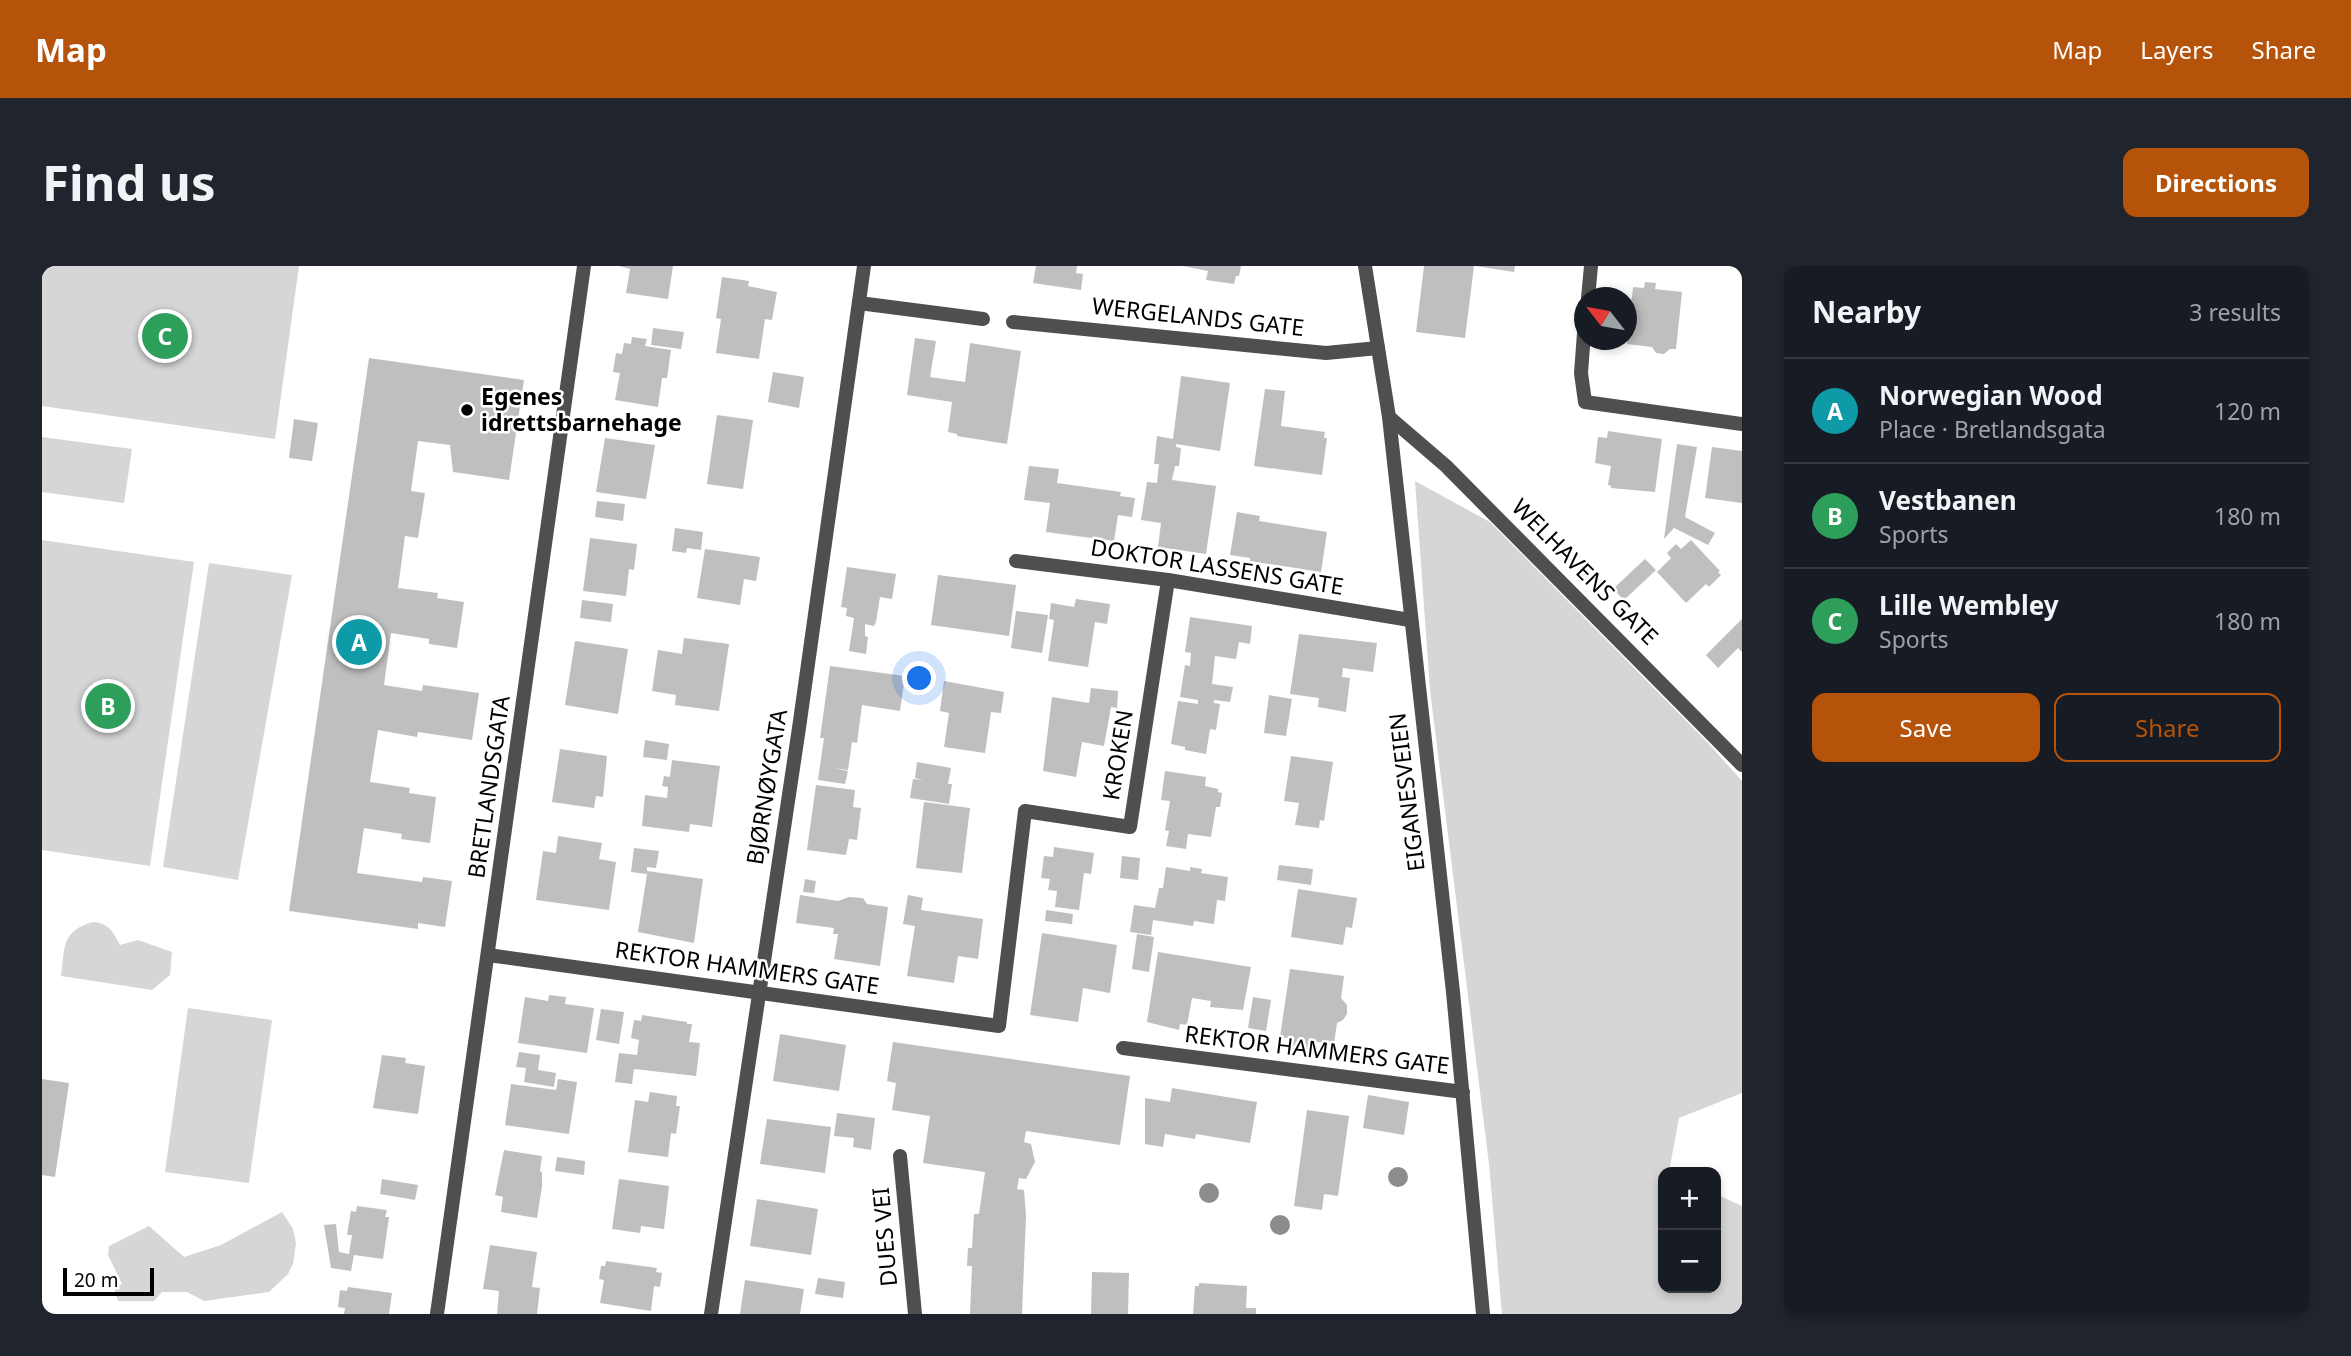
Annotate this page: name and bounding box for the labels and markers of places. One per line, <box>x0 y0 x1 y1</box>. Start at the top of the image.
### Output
pin: C <box>142 310 188 362</box>
place label: Egenes idrettsbarnehage <box>481 380 682 438</box>
marker: Egenes idrettsbarnehage <box>459 402 475 418</box>
pin: A <box>336 616 382 668</box>
pin: B <box>85 680 131 732</box>

